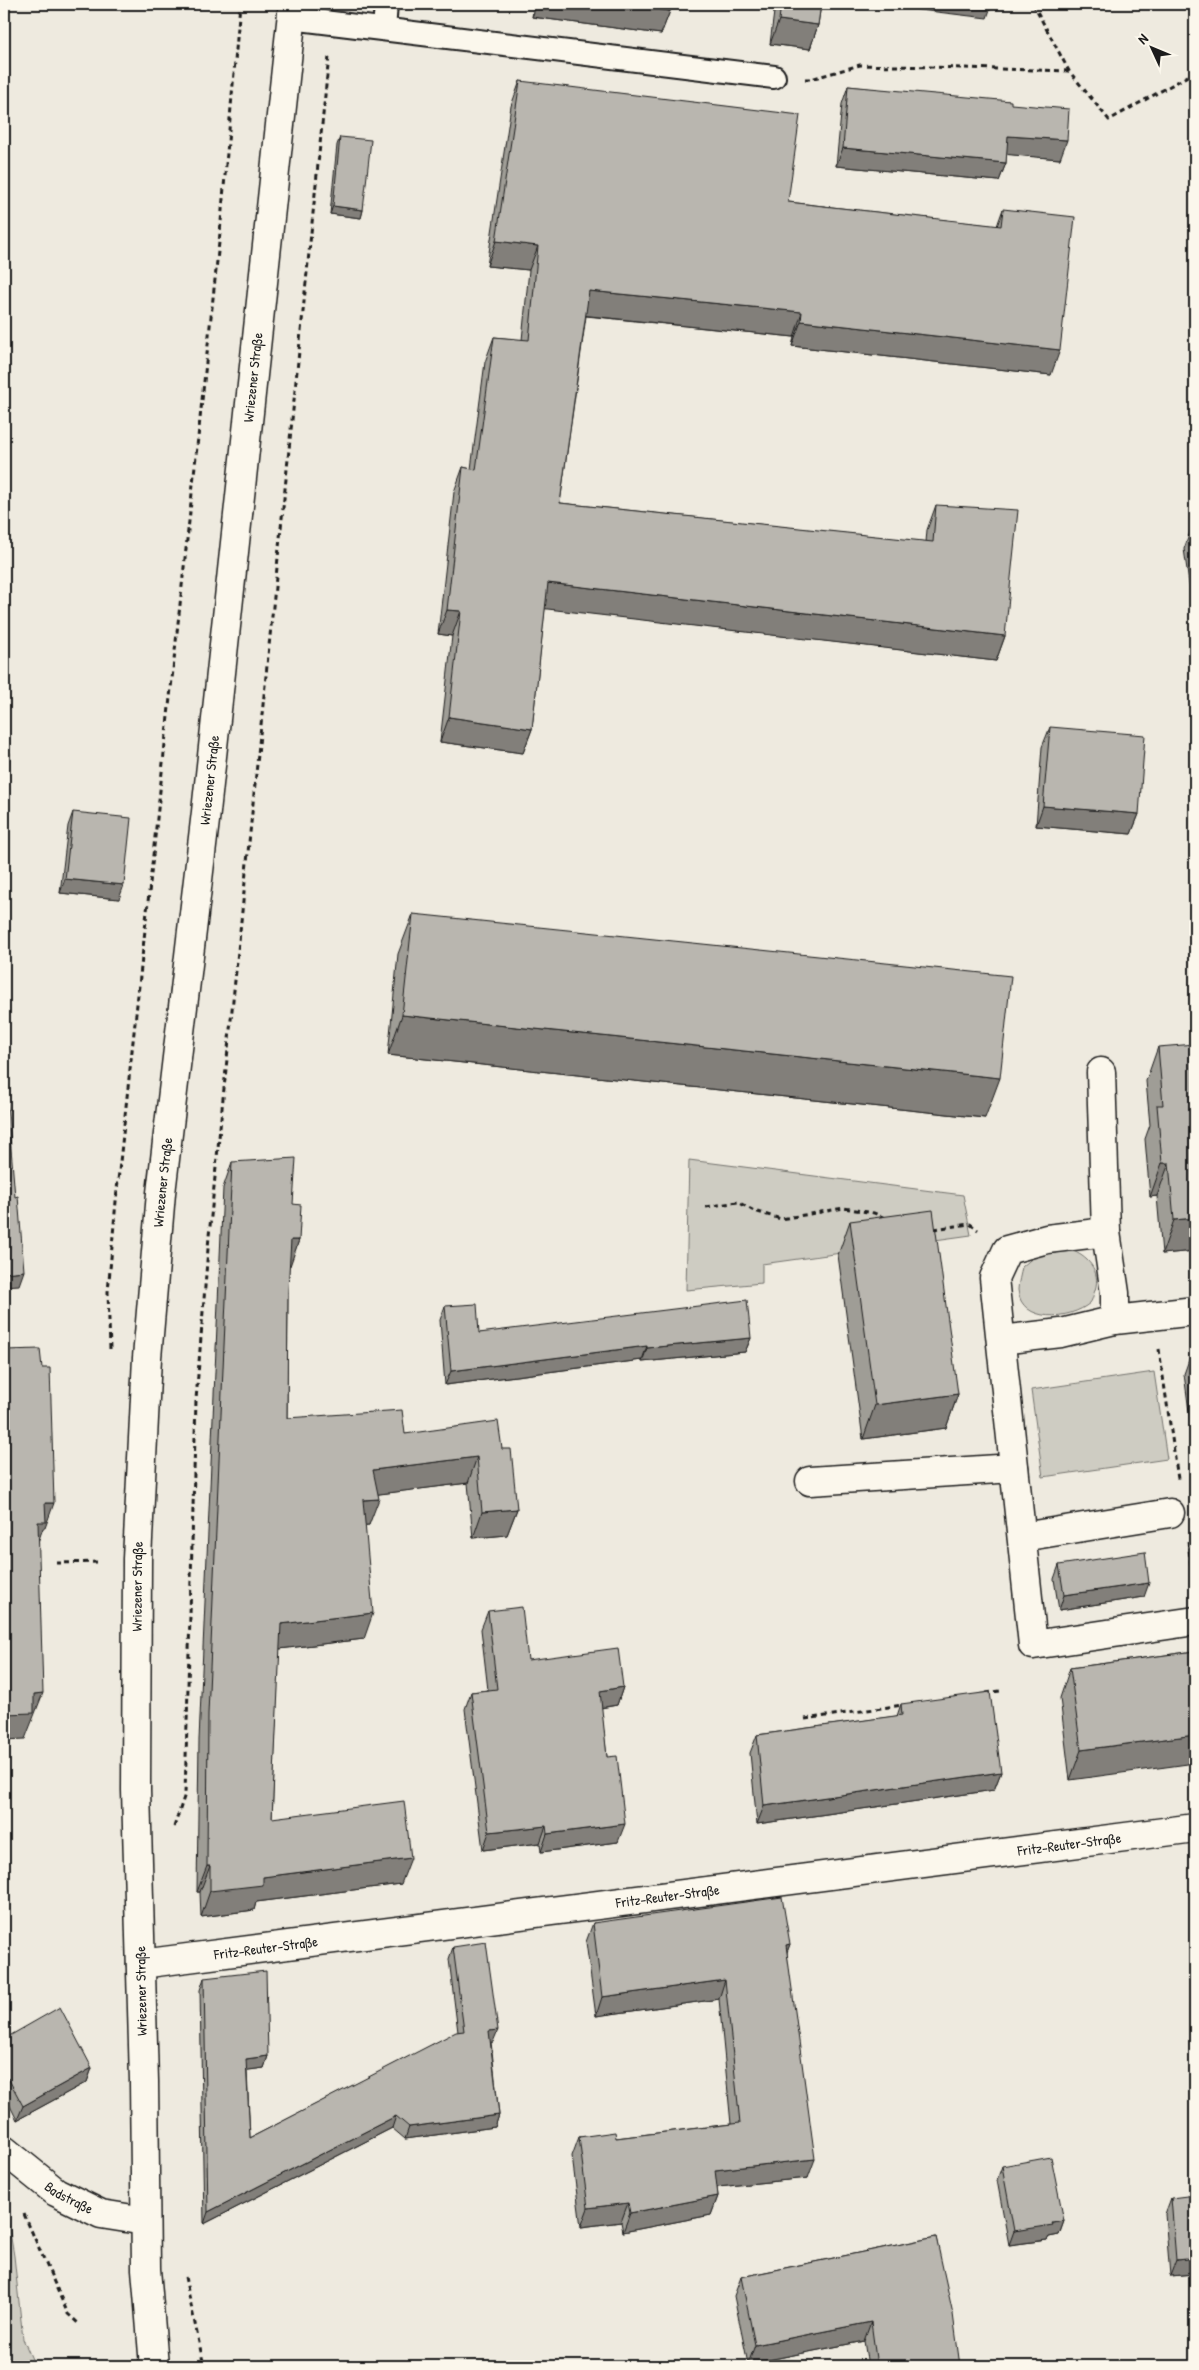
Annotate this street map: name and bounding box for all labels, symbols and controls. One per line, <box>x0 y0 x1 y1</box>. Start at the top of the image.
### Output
north arrow <box>1126 22 1176 72</box>
text: N <box>1133 29 1152 48</box>
street label: Wriezener Straße <box>238 331 267 423</box>
street label: Wriezener Straße <box>195 734 224 826</box>
street label: Wriezener Straße <box>148 1136 177 1228</box>
street label: Wriezener Straße <box>127 1541 148 1631</box>
street label: Fritz-Reuter-Straße <box>1015 1828 1123 1860</box>
street label: Fritz-Reuter-Straße <box>614 1879 721 1912</box>
street label: Fritz-Reuter-Straße <box>212 1931 319 1964</box>
street label: Wriezener Straße <box>130 1945 152 2036</box>
street label: Badstraße <box>41 2177 97 2218</box>

